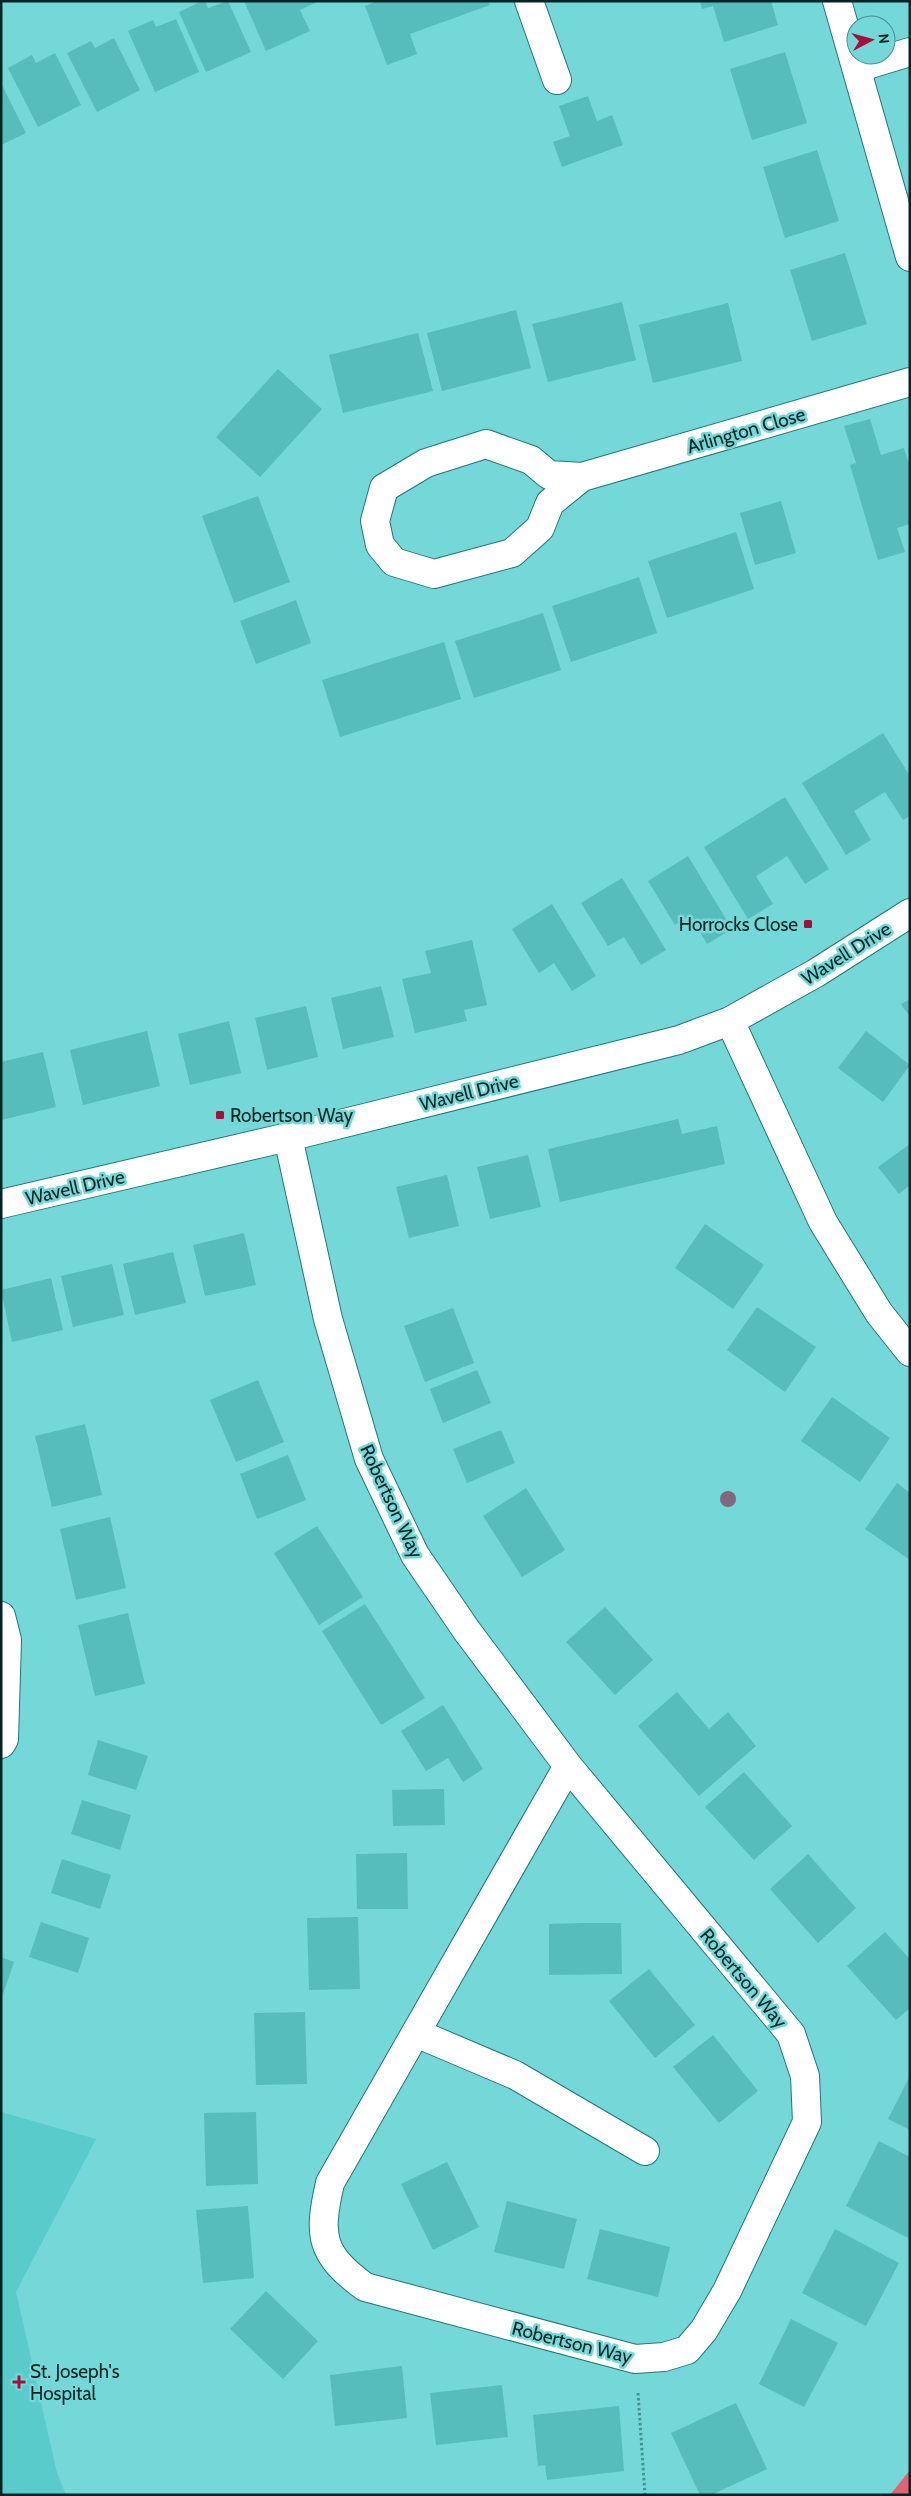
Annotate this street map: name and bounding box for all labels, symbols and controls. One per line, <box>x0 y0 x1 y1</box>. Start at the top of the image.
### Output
north arrow <box>846 15 896 65</box>
text: N <box>874 33 893 45</box>
street label: Arlington Close <box>684 403 808 458</box>
place label: Horrocks Close <box>679 913 798 936</box>
street label: Wavell Drive <box>797 917 895 990</box>
marker: Horrocks Close <box>802 918 814 930</box>
street label: Wavell Drive <box>417 1069 521 1116</box>
place label: Robertson Way <box>230 1104 353 1127</box>
marker: Robertson Way <box>214 1109 226 1121</box>
street label: Wavell Drive <box>23 1165 127 1210</box>
street label: Robertson Way <box>355 1441 428 1562</box>
street label: Robertson Way <box>695 1924 792 2033</box>
street label: Robertson Way <box>509 2316 635 2369</box>
place label: St. Joseph's Hospital <box>30 2360 120 2405</box>
marker: St. Joseph's Hospital <box>12 2375 26 2389</box>

